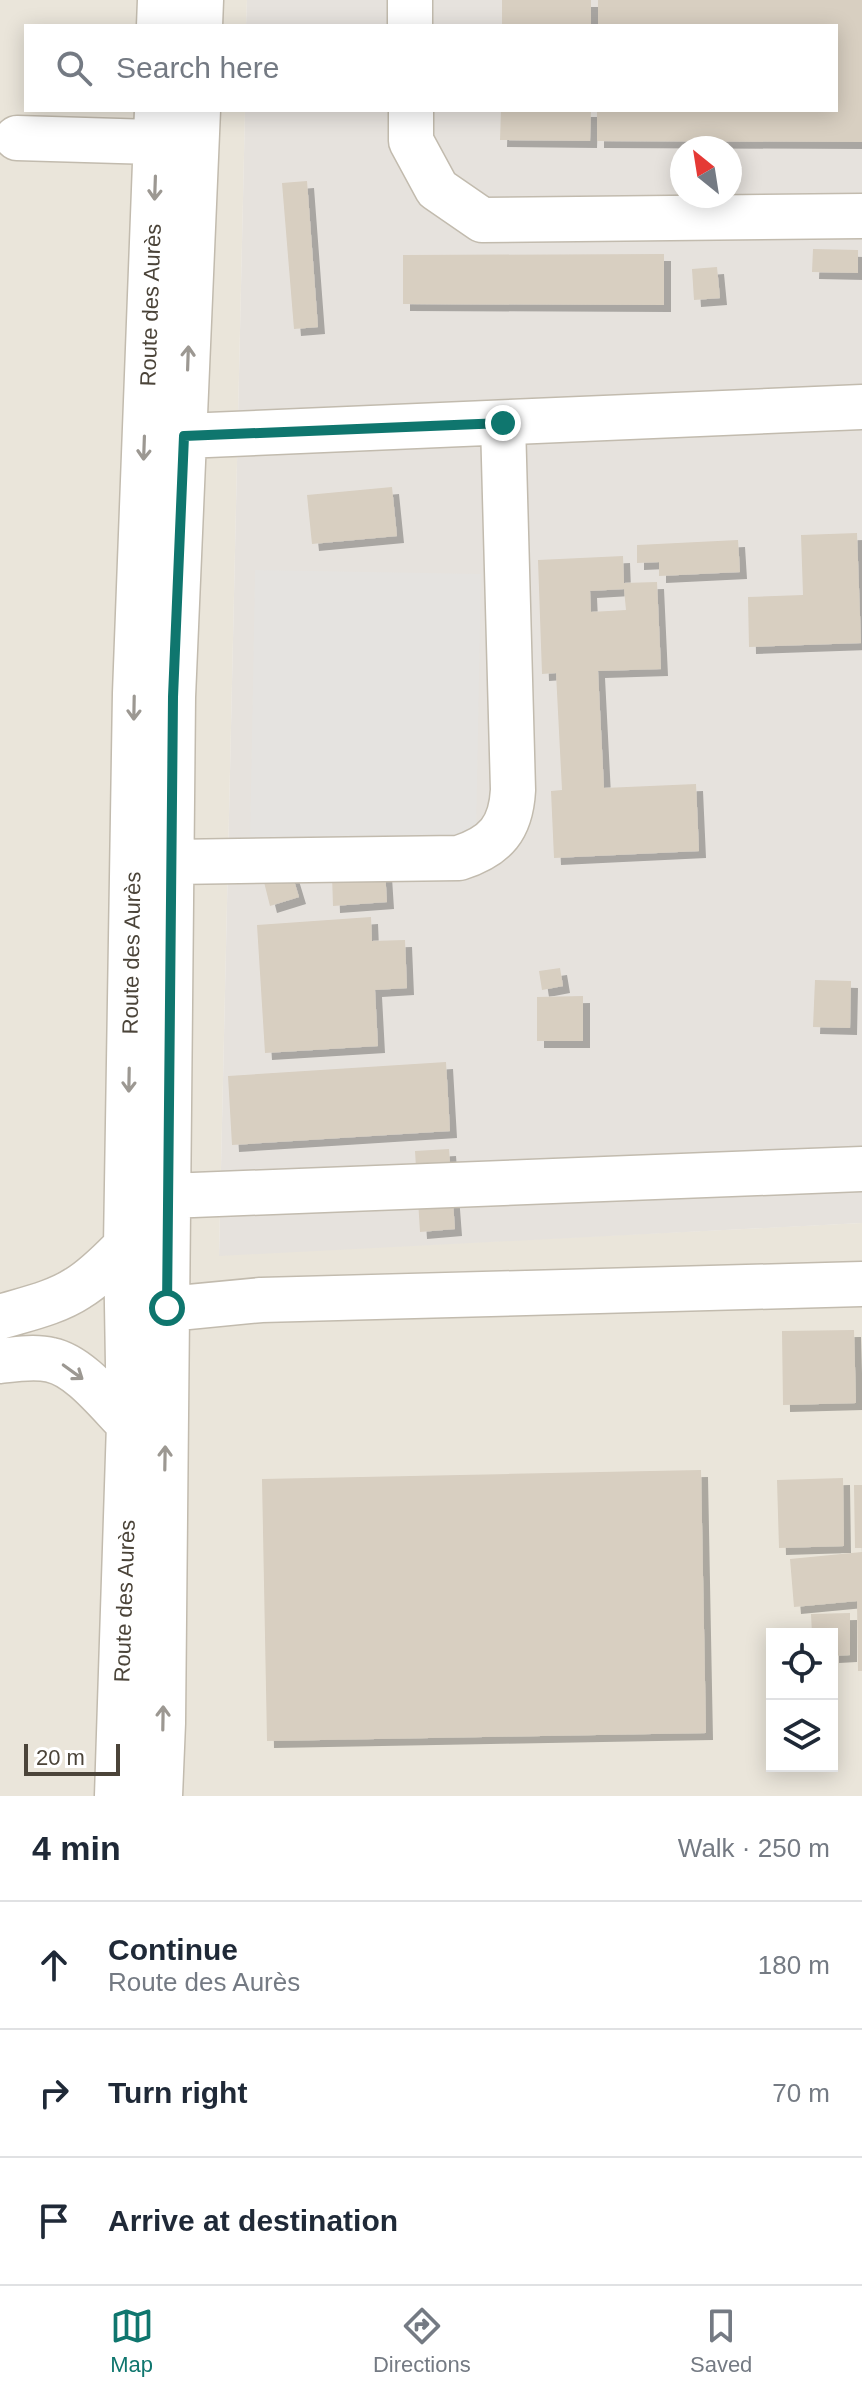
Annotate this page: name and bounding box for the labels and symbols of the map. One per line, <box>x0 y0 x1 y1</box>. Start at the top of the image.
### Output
north arrow <box>670 136 742 208</box>
one-way arrow <box>147 174 162 201</box>
street label: Route des Aurès <box>135 223 166 387</box>
one-way arrow <box>180 345 195 372</box>
route end <box>485 405 521 441</box>
one-way arrow <box>137 434 152 461</box>
one-way arrow <box>127 694 142 721</box>
street label: Route des Aurès <box>118 871 145 1035</box>
one-way arrow <box>121 1066 136 1093</box>
route start <box>149 1290 185 1326</box>
one-way arrow <box>62 1363 84 1380</box>
one-way arrow <box>158 1445 173 1472</box>
street label: Route des Aurès <box>109 1519 140 1683</box>
one-way arrow <box>155 1705 170 1732</box>
scale bar <box>24 1740 120 1776</box>

